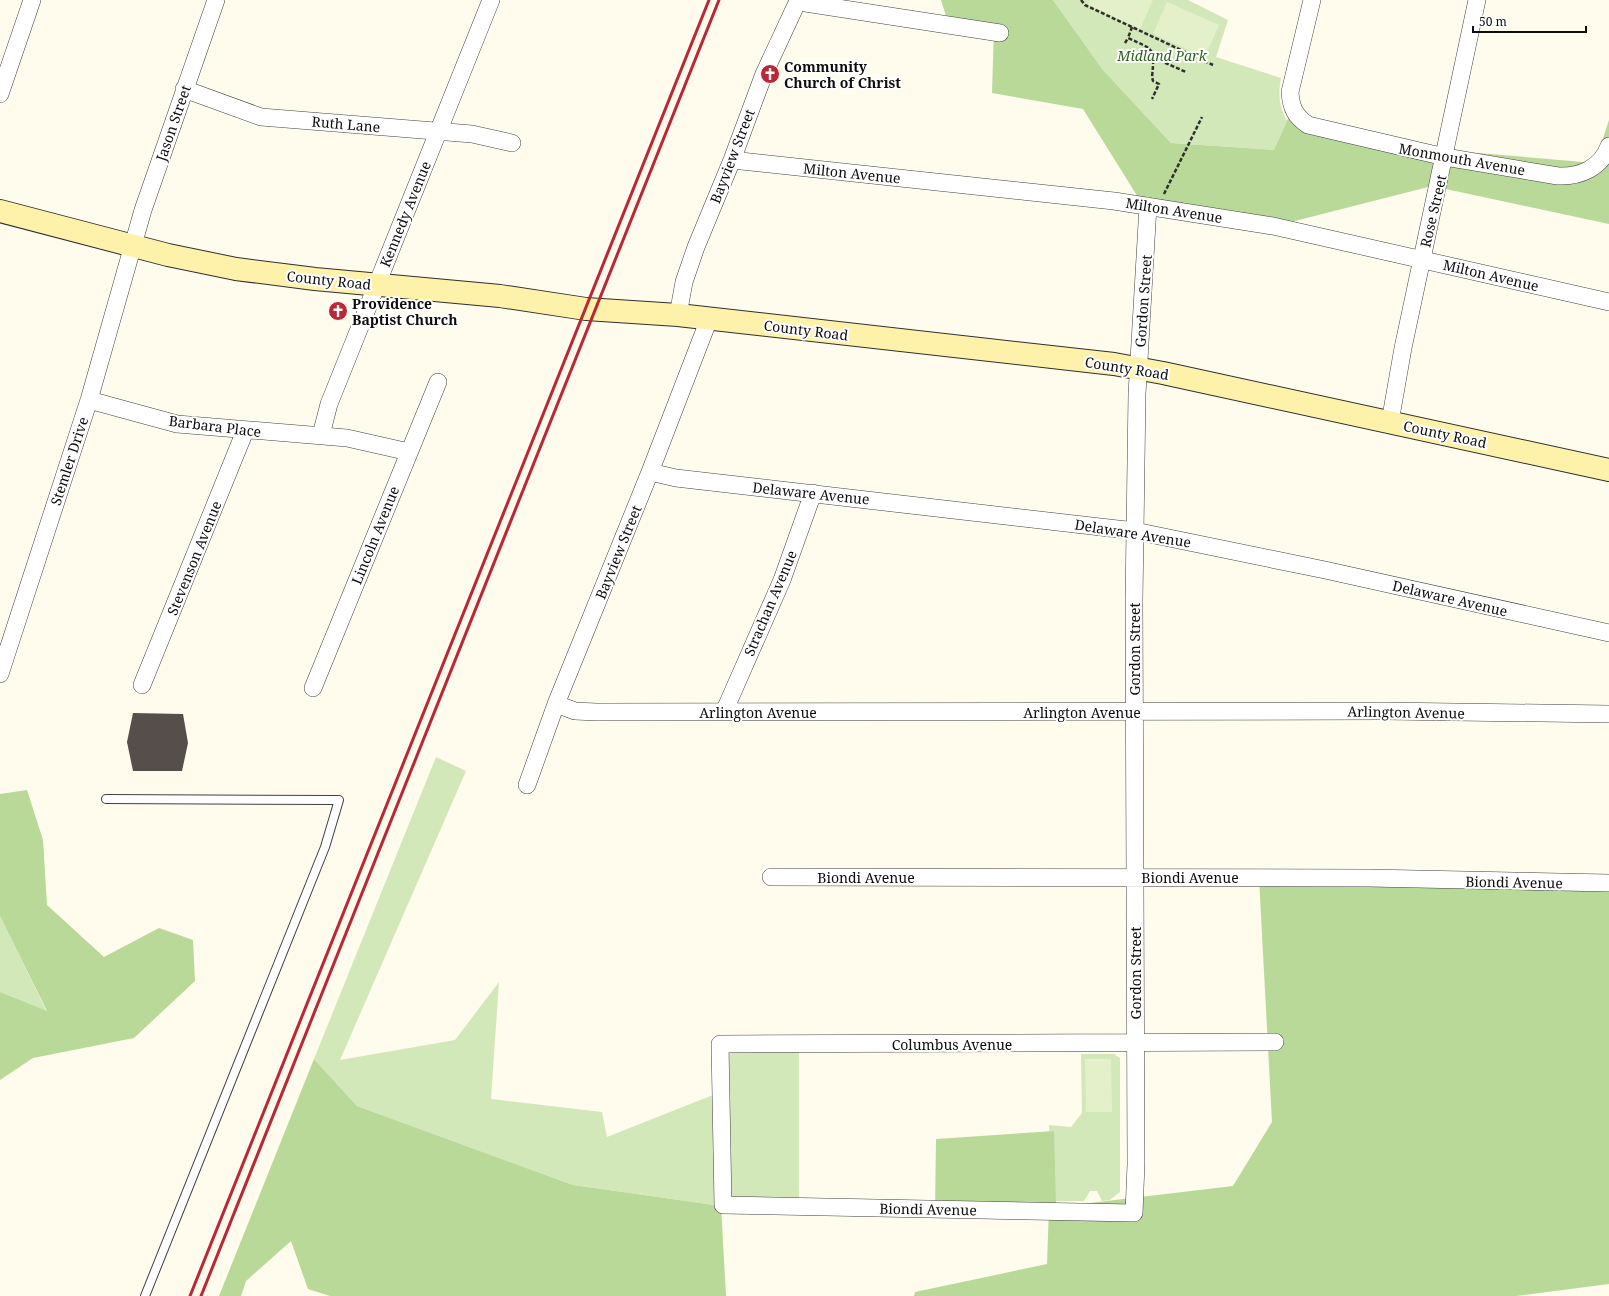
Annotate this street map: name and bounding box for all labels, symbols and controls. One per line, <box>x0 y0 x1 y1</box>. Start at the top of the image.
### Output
scale bar <box>1473 8 1586 34</box>
text: 50 m <box>1479 13 1507 30</box>
park label: Midland Park <box>1116 46 1208 65</box>
place label: Community Church of Christ <box>784 57 901 92</box>
church icon: Community Church of Christ <box>759 63 781 85</box>
street label: Jason Street <box>151 83 195 164</box>
street label: Bayview Street <box>705 106 759 206</box>
street label: Ruth Lane <box>311 112 381 136</box>
street label: Monmouth Avenue <box>1397 139 1527 179</box>
street label: Kennedy Avenue <box>375 158 435 270</box>
street label: Milton Avenue <box>802 158 902 188</box>
street label: Rose Street <box>1415 173 1451 249</box>
street label: Milton Avenue <box>1124 193 1224 227</box>
street label: Gordon Street <box>1130 254 1156 348</box>
street label: Milton Avenue <box>1441 255 1541 295</box>
street label: County Road <box>286 266 373 294</box>
place label: Providence Baptist Church <box>352 294 458 329</box>
church icon: Providence Baptist Church <box>327 300 349 322</box>
street label: County Road <box>763 315 850 345</box>
street label: County Road <box>1084 352 1171 384</box>
street label: Barbara Place <box>168 411 262 441</box>
street label: Stemler Drive <box>46 414 92 508</box>
street label: County Road <box>1402 416 1489 452</box>
street label: Delaware Avenue <box>752 477 870 509</box>
street label: Lincoln Avenue <box>347 483 403 587</box>
street label: Stevenson Avenue <box>162 498 226 618</box>
street label: Bayview Street <box>591 502 645 602</box>
street label: Delaware Avenue <box>1073 514 1193 552</box>
street label: Strachan Avenue <box>739 547 801 659</box>
street label: Delaware Avenue <box>1391 576 1509 620</box>
street label: Gordon Street <box>1125 602 1144 696</box>
street label: Arlington Avenue <box>1347 701 1465 723</box>
street label: Arlington Avenue <box>699 703 817 722</box>
street label: Arlington Avenue <box>1023 703 1141 722</box>
street label: Biondi Avenue <box>817 868 915 887</box>
street label: Biondi Avenue <box>1141 868 1239 887</box>
street label: Biondi Avenue <box>1465 872 1563 892</box>
street label: Gordon Street <box>1126 926 1145 1020</box>
street label: Columbus Avenue <box>892 1035 1012 1054</box>
street label: Biondi Avenue <box>879 1199 977 1219</box>

